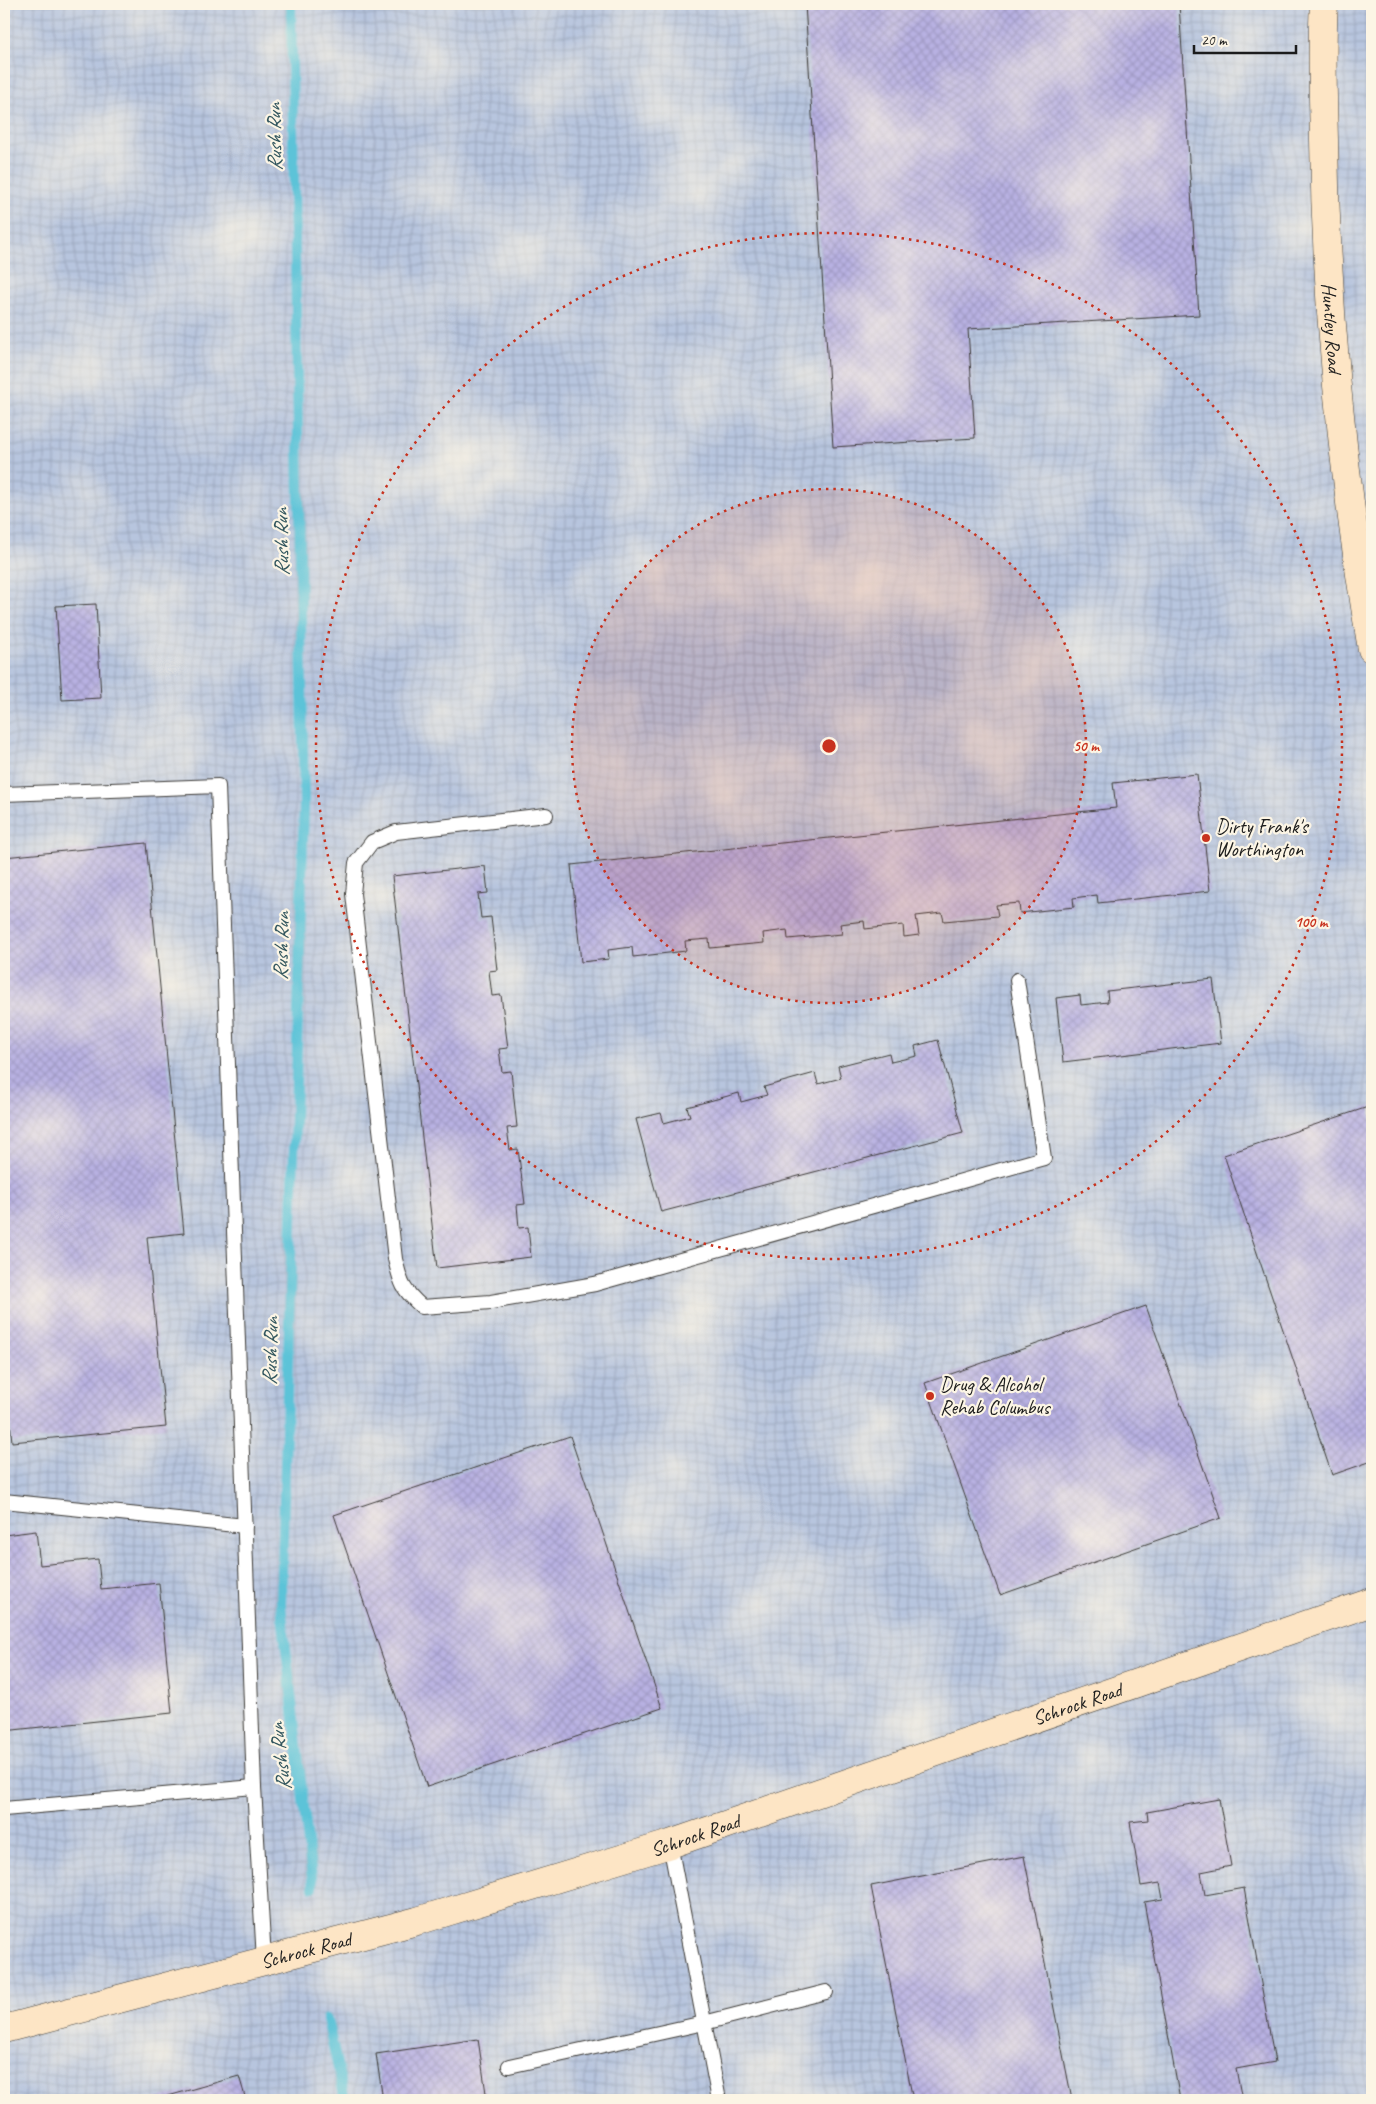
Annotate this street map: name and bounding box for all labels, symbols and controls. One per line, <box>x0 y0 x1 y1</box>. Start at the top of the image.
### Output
scale bar <box>1194 22 1296 54</box>
text: 20 m <box>1201 31 1228 50</box>
water label: Rush Run <box>260 100 288 171</box>
street label: Huntley Road <box>1316 282 1348 377</box>
water label: Rush Run <box>267 505 295 576</box>
centre of rings <box>820 737 838 755</box>
text: 50 m <box>1073 737 1100 756</box>
place label: Dirty Frank's Worthington <box>1216 814 1310 862</box>
marker: Dirty Frank's Worthington <box>1200 832 1212 844</box>
water label: Rush Run <box>267 909 295 980</box>
text: 100 m <box>1295 913 1329 932</box>
water label: Rush Run <box>256 1314 284 1385</box>
place label: Drug & Alcohol Rehab Columbus <box>940 1372 1052 1420</box>
marker: Drug & Alcohol Rehab Columbus <box>924 1390 936 1402</box>
street label: Schrock Road <box>1029 1676 1128 1731</box>
water label: Rush Run <box>263 1719 297 1792</box>
street label: Schrock Road <box>648 1808 746 1862</box>
street label: Schrock Road <box>258 1926 357 1974</box>

